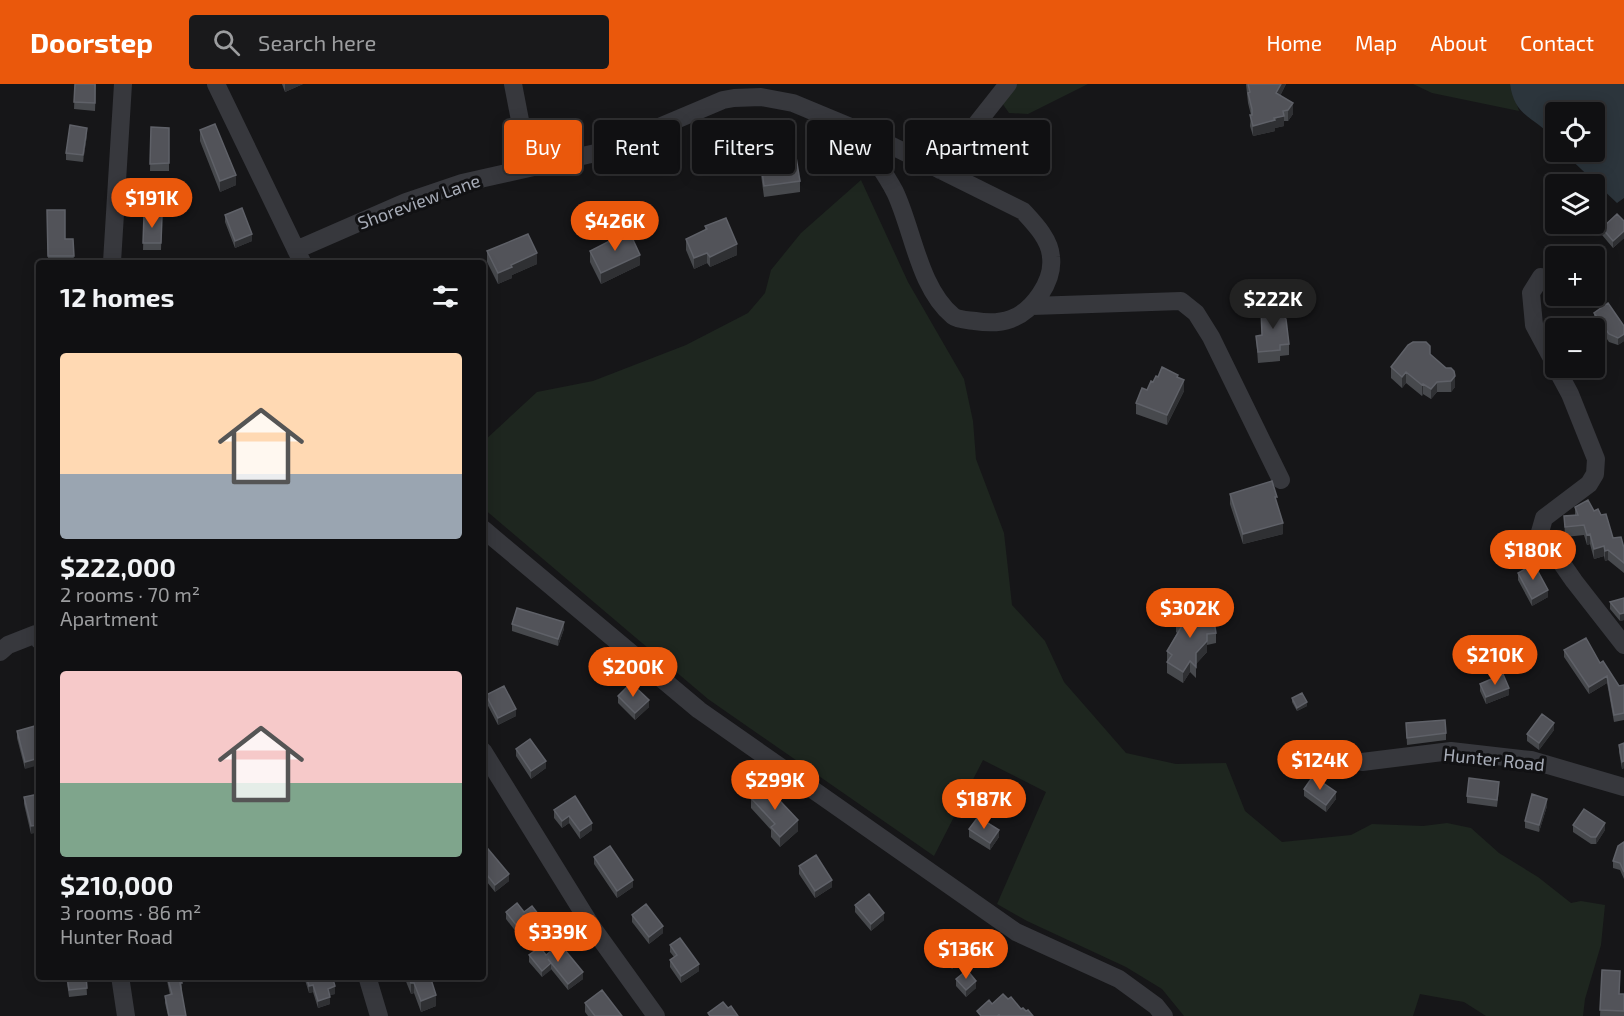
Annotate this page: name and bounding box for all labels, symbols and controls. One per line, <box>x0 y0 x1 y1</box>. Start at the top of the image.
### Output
search box <box>189 15 609 69</box>
text: Doorstep <box>30 25 153 59</box>
icon: search <box>210 26 243 59</box>
text: Search here <box>258 29 376 55</box>
text: Home <box>1266 30 1322 55</box>
text: Map <box>1355 30 1397 55</box>
text: About <box>1430 30 1487 55</box>
text: Contact <box>1520 30 1594 55</box>
map controls <box>1545 102 1605 378</box>
button: locate <box>1545 102 1605 162</box>
chip: Buy <box>504 120 582 174</box>
chip: Rent <box>594 120 680 174</box>
chip: Filters <box>692 120 795 174</box>
chip: New <box>807 120 893 174</box>
chip: Apartment <box>905 120 1050 174</box>
street label: Shoreview Lane <box>354 169 483 233</box>
button: layers <box>1545 174 1605 234</box>
pin: $191K <box>110 178 194 229</box>
text: $191K <box>125 185 179 209</box>
pin: $426K <box>573 201 657 252</box>
text: $426K <box>585 208 645 232</box>
button: + <box>1545 246 1605 306</box>
pin: $222K <box>1231 279 1315 330</box>
icon: filters <box>429 280 462 313</box>
text: 12 homes <box>60 281 174 312</box>
text: $222K <box>1243 286 1303 310</box>
button: − <box>1545 318 1605 378</box>
icon: home <box>207 392 315 500</box>
pin: $180K <box>1491 530 1575 581</box>
text: $180K <box>1504 537 1562 561</box>
text: $222,000 <box>60 551 176 582</box>
text: 2 rooms · 70 m² <box>60 582 200 606</box>
pin: $302K <box>1148 588 1232 639</box>
text: $302K <box>1160 595 1220 619</box>
text: Apartment <box>60 606 158 630</box>
pin: $210K <box>1453 635 1537 686</box>
text: $210K <box>1466 642 1524 666</box>
pin: $200K <box>591 647 675 698</box>
text: $200K <box>602 654 664 678</box>
icon: home <box>207 710 315 818</box>
pin: $124K <box>1278 740 1362 791</box>
street label: Hunter Road <box>1442 743 1546 775</box>
text: $124K <box>1291 747 1349 771</box>
pin: $299K <box>733 760 817 811</box>
text: $299K <box>745 767 805 791</box>
pin: $187K <box>942 779 1026 830</box>
text: $187K <box>956 786 1012 810</box>
text: $210,000 <box>60 869 173 900</box>
text: 3 rooms · 86 m² <box>60 900 201 924</box>
pin: $339K <box>516 912 600 963</box>
text: $339K <box>529 919 587 943</box>
text: Hunter Road <box>60 924 173 948</box>
pin: $136K <box>924 929 1008 980</box>
text: $136K <box>938 936 994 960</box>

